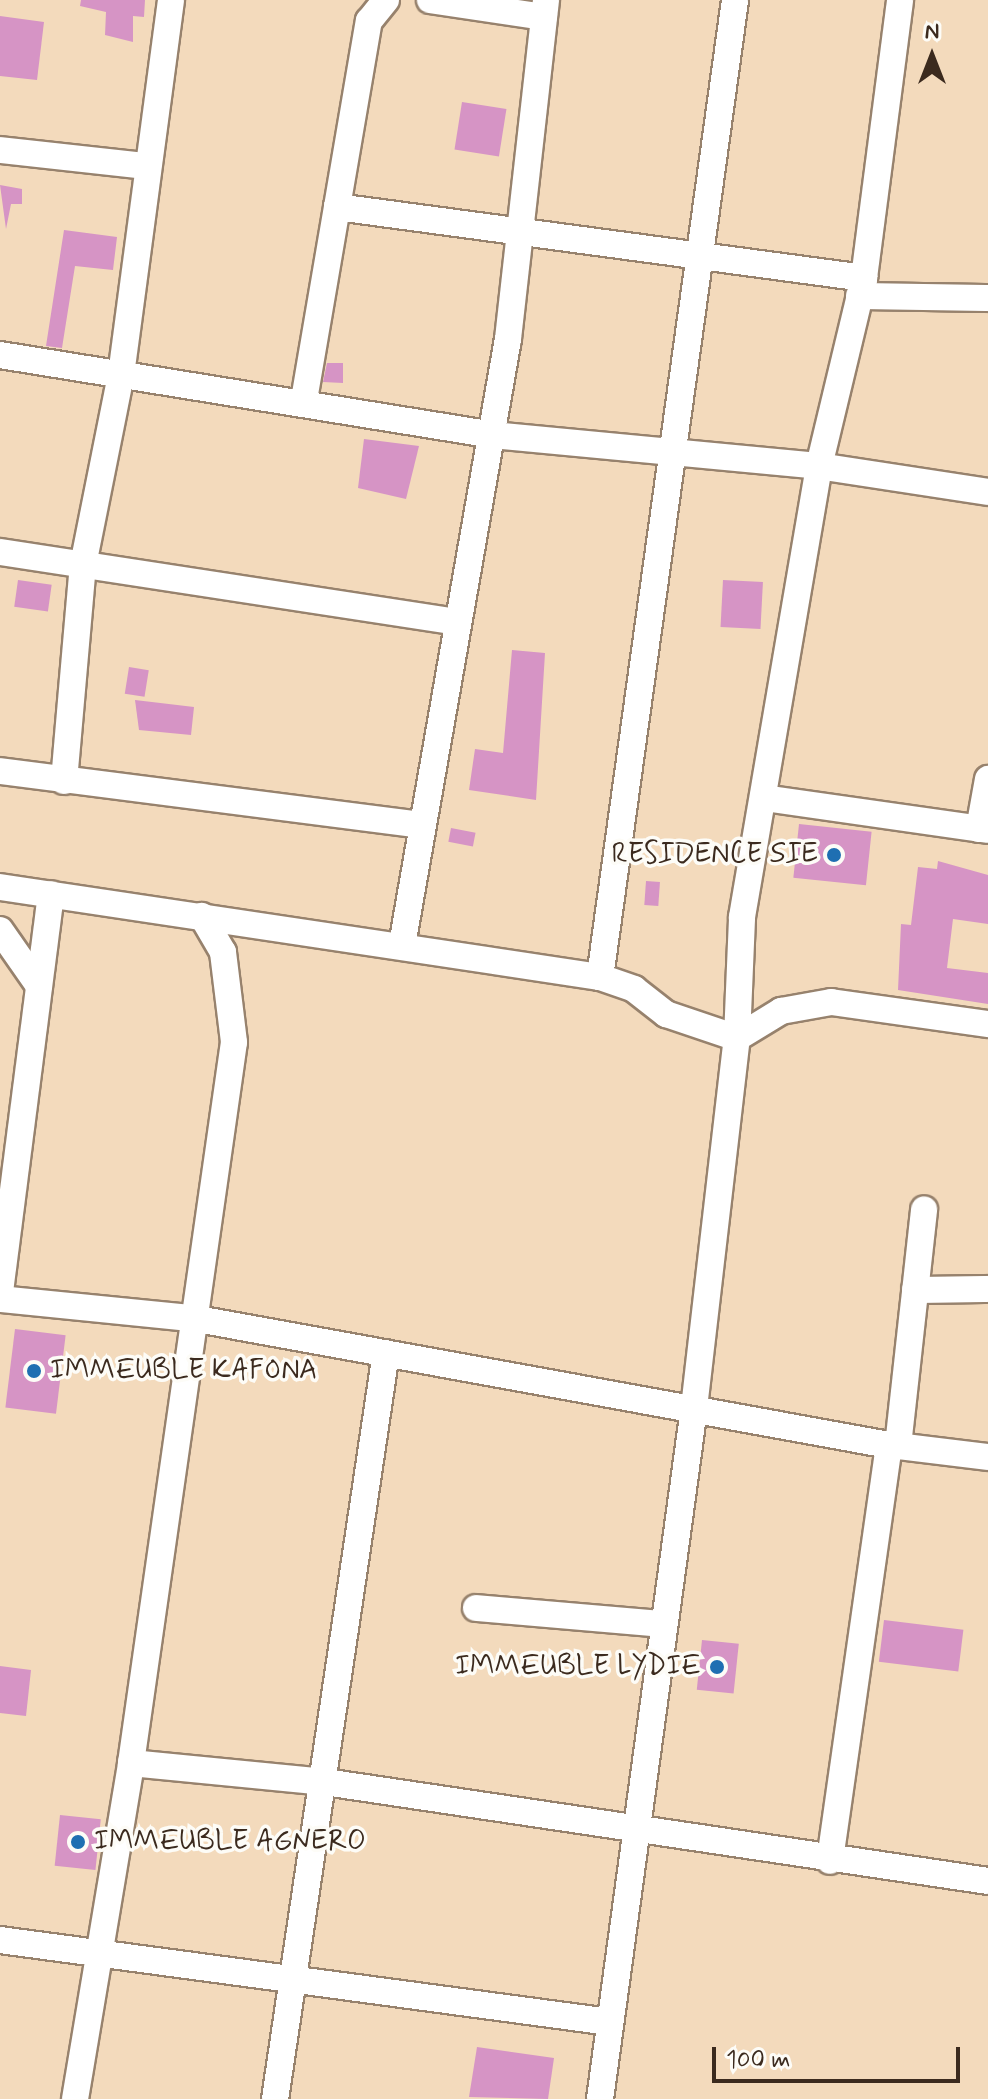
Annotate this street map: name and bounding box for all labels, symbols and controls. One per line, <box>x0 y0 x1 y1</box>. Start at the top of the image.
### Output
north arrow <box>892 16 972 96</box>
text: N <box>925 18 939 46</box>
place label: RESIDENCE SIE <box>609 838 818 872</box>
marker: RESIDENCE SIE <box>825 846 843 864</box>
place label: IMMEUBLE KAFONA <box>50 1354 320 1388</box>
marker: IMMEUBLE KAFONA <box>25 1362 43 1380</box>
place label: IMMEUBLE LYDIE <box>451 1650 701 1684</box>
marker: IMMEUBLE LYDIE <box>708 1658 726 1676</box>
place label: IMMEUBLE AGNERO <box>94 1825 367 1859</box>
marker: IMMEUBLE AGNERO <box>69 1833 87 1851</box>
scale bar <box>716 2031 964 2081</box>
text: 100 m <box>726 2045 790 2076</box>

